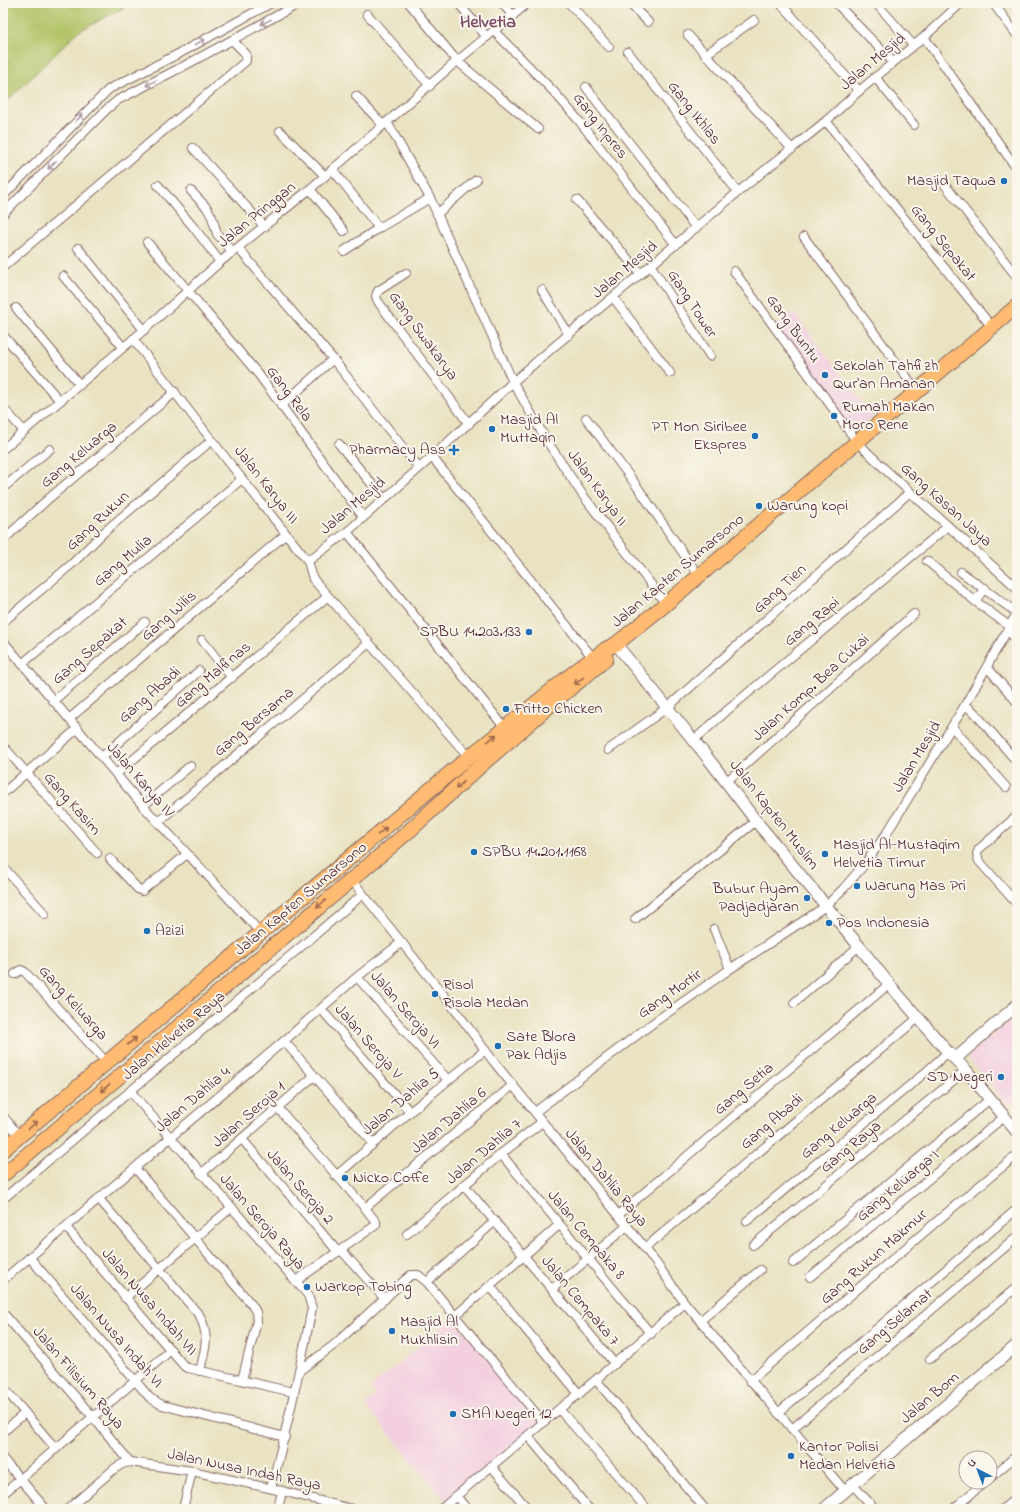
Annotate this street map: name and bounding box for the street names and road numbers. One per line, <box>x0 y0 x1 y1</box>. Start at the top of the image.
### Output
street label: Jalan Mesjid <box>835 27 911 97</box>
street label: Gang Ikhlas <box>661 76 727 150</box>
street label: Gang Inpres <box>566 88 634 164</box>
street label: Jalan Pringgan <box>213 176 301 254</box>
street label: Gang Sepakat <box>904 199 982 287</box>
street label: Jalan Mesjid <box>587 235 663 305</box>
street label: Gang Tower <box>661 265 723 343</box>
street label: Gang Swakarya <box>382 286 464 386</box>
street label: Gang Buntu <box>760 290 826 368</box>
street label: Gang Rela <box>260 361 318 427</box>
street label: Gang Keluarga <box>35 416 123 494</box>
street label: Jalan Karya III <box>228 441 304 529</box>
street label: Jalan Karya II <box>561 445 633 531</box>
street label: Gang Kasan Jaya <box>895 457 997 553</box>
street label: Jalan Mesjid <box>315 471 391 541</box>
street label: Gang Rukun <box>61 485 135 557</box>
street label: Jalan Kapten Sumarsono <box>606 508 750 634</box>
street label: Gang Mulia <box>88 529 158 593</box>
street label: Gang Tien <box>748 558 812 620</box>
street label: Gang Wilis <box>136 585 202 647</box>
street label: Gang Rapi <box>779 591 845 653</box>
street label: Gang Sepakat <box>47 611 134 691</box>
street label: Jalan Komp. Bea Cukai <box>747 628 875 747</box>
street label: Gang Malfinas <box>169 636 257 714</box>
street label: Gang Abadi <box>113 661 187 729</box>
street label: Gang Bersama <box>209 681 299 763</box>
street label: Jalan Mesjid <box>886 717 948 797</box>
street label: Jalan Karya IV <box>100 737 180 824</box>
street label: Jalan Kapten Muslim <box>723 755 825 875</box>
street label: Gang Kasim <box>37 767 107 841</box>
street label: Jalan Kapten Sumarsono <box>229 836 373 962</box>
street label: Gang Keluarga <box>33 960 113 1046</box>
street label: Gang Mortir <box>633 963 707 1025</box>
street label: Jalan Seroja VI <box>366 967 444 1053</box>
street label: Jalan Helvetia Raya <box>117 985 231 1087</box>
street label: Jalan Seroja V <box>330 1000 406 1084</box>
street label: Gang Setia <box>709 1057 779 1121</box>
street label: Jalan Dahlia 4 <box>150 1061 236 1139</box>
street label: Jalan Dahlia 5 <box>357 1062 445 1142</box>
street label: Jalan Seroja 1 <box>207 1076 291 1154</box>
street label: Jalan Dahlia 6 <box>406 1082 492 1160</box>
street label: Gang Keluarga <box>795 1087 883 1165</box>
street label: Gang Abadi <box>735 1088 809 1156</box>
street label: Jalan Dahlia 7 <box>441 1113 527 1191</box>
street label: Gang Raya <box>815 1115 887 1179</box>
street label: Jalan Dahlia Raya <box>559 1123 653 1233</box>
street label: Jalan Seroja 2 <box>260 1144 340 1230</box>
street label: Gang Keluarga I <box>851 1144 945 1228</box>
street label: Jalan Seroja Raya <box>213 1168 311 1276</box>
street label: Jalan Cempaka 8 <box>541 1185 631 1285</box>
street label: Gang Rukun Makmur <box>815 1203 933 1311</box>
street label: Jalan Nusa Indah VII <box>97 1244 201 1360</box>
street label: Jalan Cempaka 7 <box>535 1251 625 1352</box>
street label: Jalan Nusa Indah VI <box>65 1280 167 1392</box>
street label: Gang Selamat <box>852 1283 939 1361</box>
street label: Jalan Filisium Raya <box>26 1321 130 1435</box>
street label: Jalan Bom <box>895 1366 965 1430</box>
street label: Jalan Nusa Indah Raya <box>165 1442 323 1498</box>

